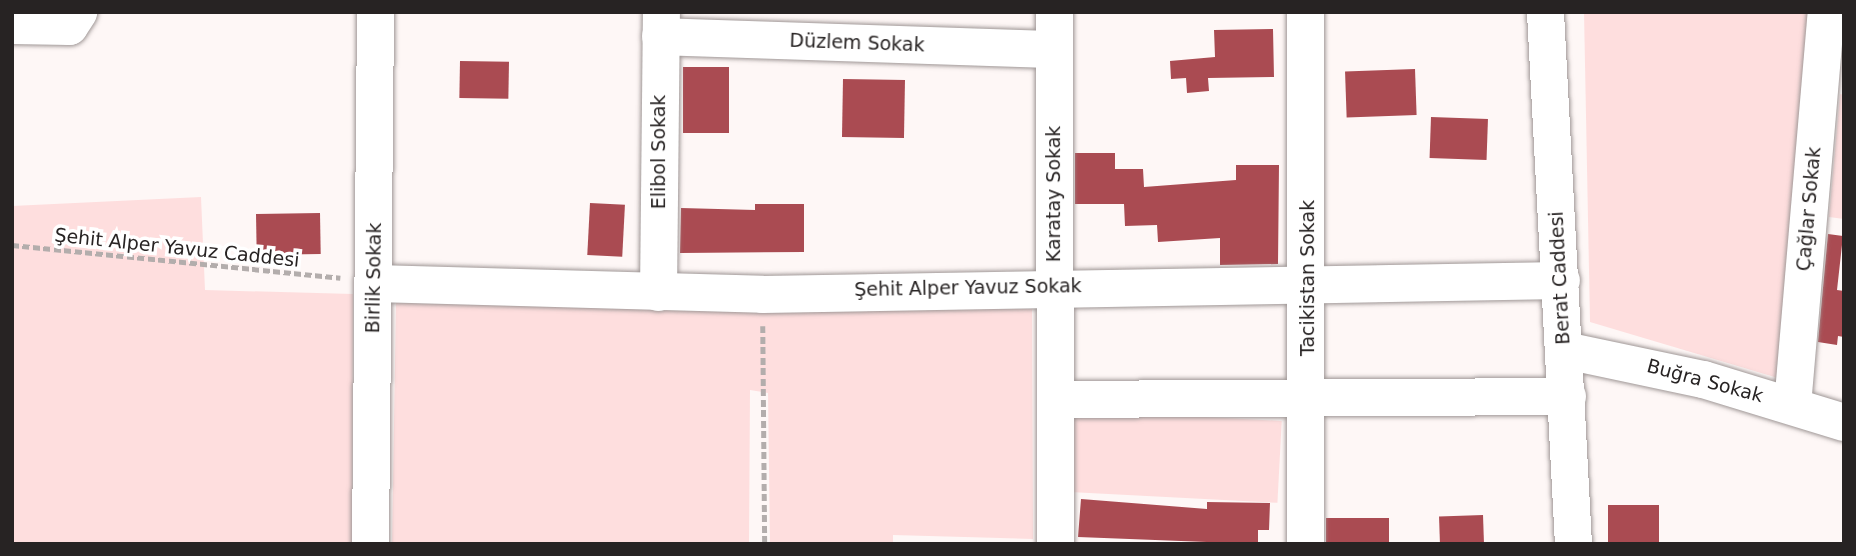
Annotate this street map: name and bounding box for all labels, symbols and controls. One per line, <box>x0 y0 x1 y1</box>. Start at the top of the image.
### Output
street label: Düzlem Sokak <box>789 29 925 57</box>
street label: Elibol Sokak <box>648 95 670 209</box>
street label: Karatay Sokak <box>1043 126 1065 262</box>
street label: Çağlar Sokak <box>1792 146 1826 272</box>
street label: Tacikistan Sokak <box>1297 200 1319 356</box>
street label: Berat Caddesi <box>1545 211 1575 345</box>
street label: Birlik Sokak <box>362 222 386 334</box>
street label: Şehit Alper Yavuz Caddesi <box>53 224 301 272</box>
street label: Şehit Alper Yavuz Sokak <box>854 275 1082 301</box>
street label: Buğra Sokak <box>1644 355 1766 407</box>

